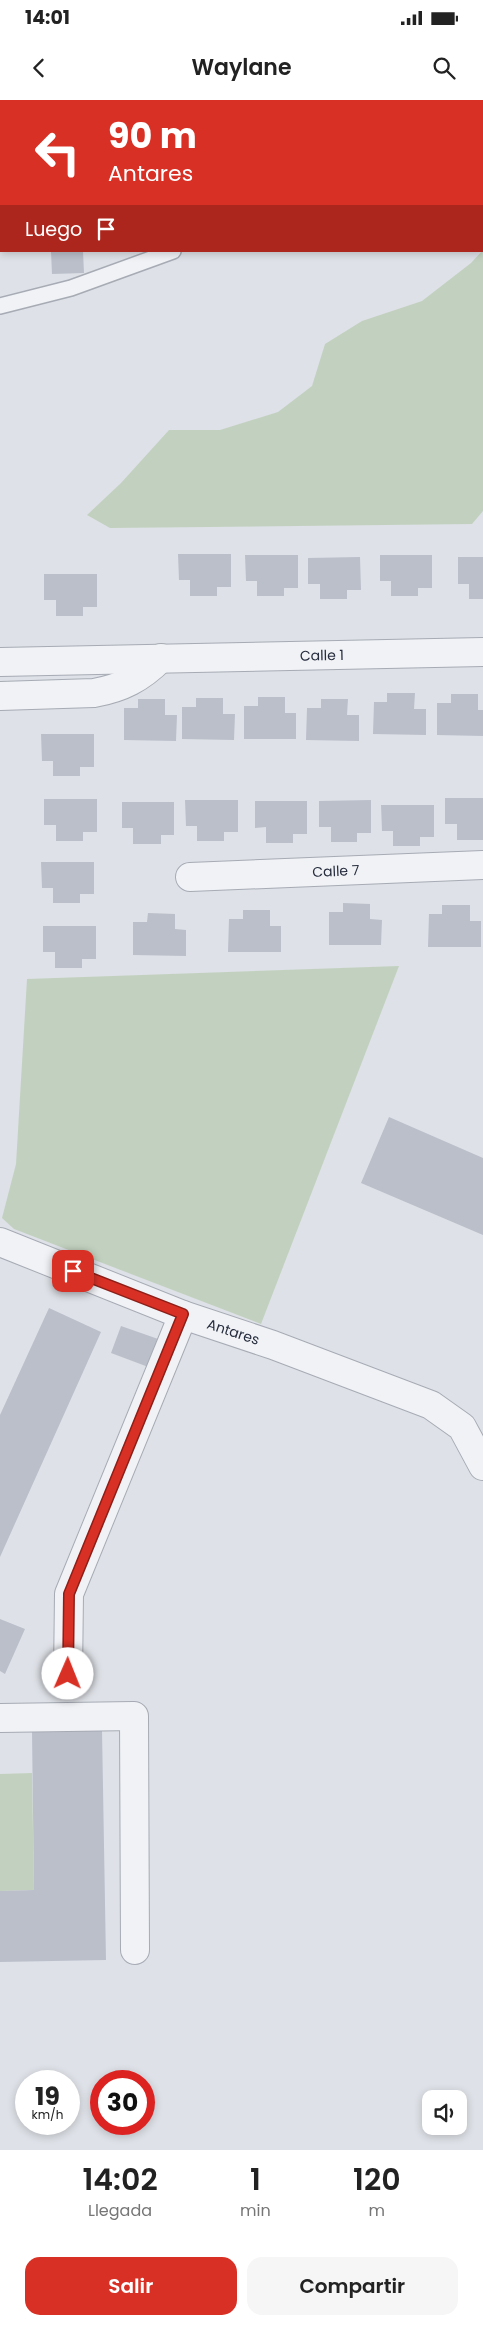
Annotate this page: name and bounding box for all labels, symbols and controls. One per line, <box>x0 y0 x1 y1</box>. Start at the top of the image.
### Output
text: 14:01 <box>25 4 70 31</box>
text: Waylane <box>192 52 291 83</box>
icon: back <box>25 54 53 82</box>
icon: search <box>430 54 458 82</box>
text: 90 m <box>108 111 197 160</box>
icon: left <box>25 120 90 185</box>
text: Antares <box>108 158 193 189</box>
icon: arrive <box>92 215 120 243</box>
text: Luego <box>25 216 82 243</box>
street label: Calle 1 <box>300 645 344 666</box>
street label: Calle 7 <box>312 860 360 882</box>
pin <box>52 1250 94 1292</box>
icon: arrive <box>59 1257 87 1285</box>
street label: Antares <box>204 1314 262 1350</box>
position arrow <box>41 1647 93 1699</box>
speed limit sign: 30 <box>90 2070 155 2135</box>
text: 19 <box>35 2079 60 2114</box>
map controls <box>422 2090 467 2135</box>
button: sound <box>422 2090 467 2135</box>
text: km/h <box>32 2106 63 2123</box>
text: 14:02 <box>82 2158 158 2201</box>
text: 1 <box>250 2158 261 2201</box>
text: 120 <box>353 2158 401 2201</box>
text: Llegada <box>88 2199 152 2222</box>
text: min <box>240 2199 271 2222</box>
text: m <box>369 2199 385 2222</box>
button: Salir <box>25 2257 237 2315</box>
button: Compartir <box>247 2257 458 2315</box>

